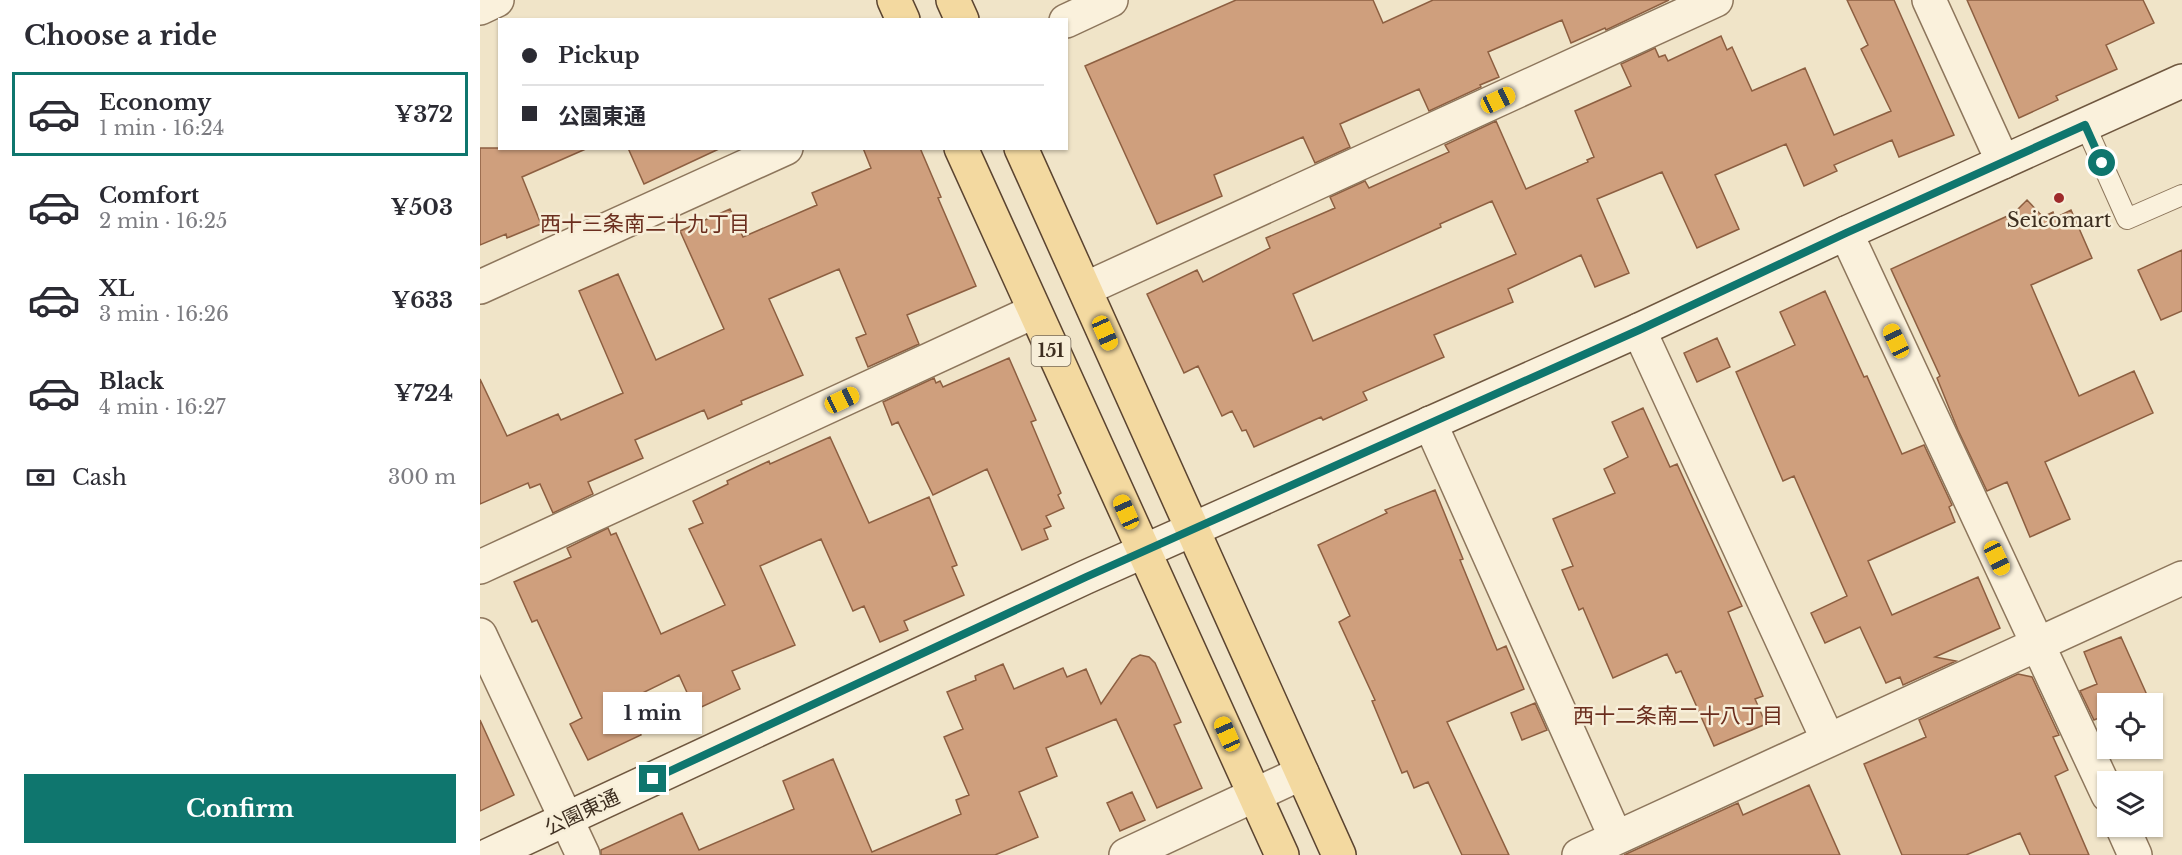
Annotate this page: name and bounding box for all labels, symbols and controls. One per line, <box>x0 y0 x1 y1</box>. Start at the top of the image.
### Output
text: Choose a ride <box>24 19 217 52</box>
text: Pickup <box>558 42 640 69</box>
car <box>1478 84 1518 116</box>
icon: car <box>27 87 81 141</box>
text: Economy <box>99 89 211 116</box>
text: ¥372 <box>395 101 453 128</box>
text: 公園東通 <box>558 103 646 130</box>
text: 1 min · 16:24 <box>99 116 224 140</box>
route start <box>2088 149 2115 176</box>
icon: car <box>27 180 81 234</box>
text: Comfort <box>99 182 199 209</box>
marker: Seicomart <box>2052 191 2066 205</box>
text: ¥503 <box>391 194 453 221</box>
place label: Seicomart <box>2007 208 2112 232</box>
text: 2 min · 16:25 <box>99 209 227 233</box>
district label: 西十三条南二十九丁目 <box>540 211 750 237</box>
icon: car <box>27 273 81 327</box>
text: XL <box>99 275 134 302</box>
text: ¥633 <box>391 287 453 314</box>
text: 3 min · 16:26 <box>99 302 229 326</box>
car <box>1089 313 1121 353</box>
car <box>1880 321 1912 361</box>
road number: 151 <box>1032 336 1070 366</box>
icon: car <box>27 366 81 420</box>
text: Black <box>99 368 164 395</box>
text: ¥724 <box>394 380 453 407</box>
car <box>822 384 862 416</box>
text: 4 min · 16:27 <box>99 395 226 419</box>
icon: cash <box>24 461 57 494</box>
text: Cash <box>72 464 127 491</box>
text: 300 m <box>388 465 456 489</box>
car <box>1110 492 1142 532</box>
car <box>1981 538 2013 578</box>
callout: 1 min <box>604 692 702 734</box>
map controls <box>2097 693 2163 837</box>
button: locate <box>2097 693 2163 759</box>
text: 1 min <box>624 701 681 725</box>
district label: 西十二条南二十八丁目 <box>1573 703 1783 729</box>
car <box>1211 714 1243 754</box>
route end <box>639 765 666 792</box>
button: layers <box>2097 771 2163 837</box>
button: Confirm <box>24 774 456 843</box>
street label: 公園東通 <box>541 784 623 840</box>

